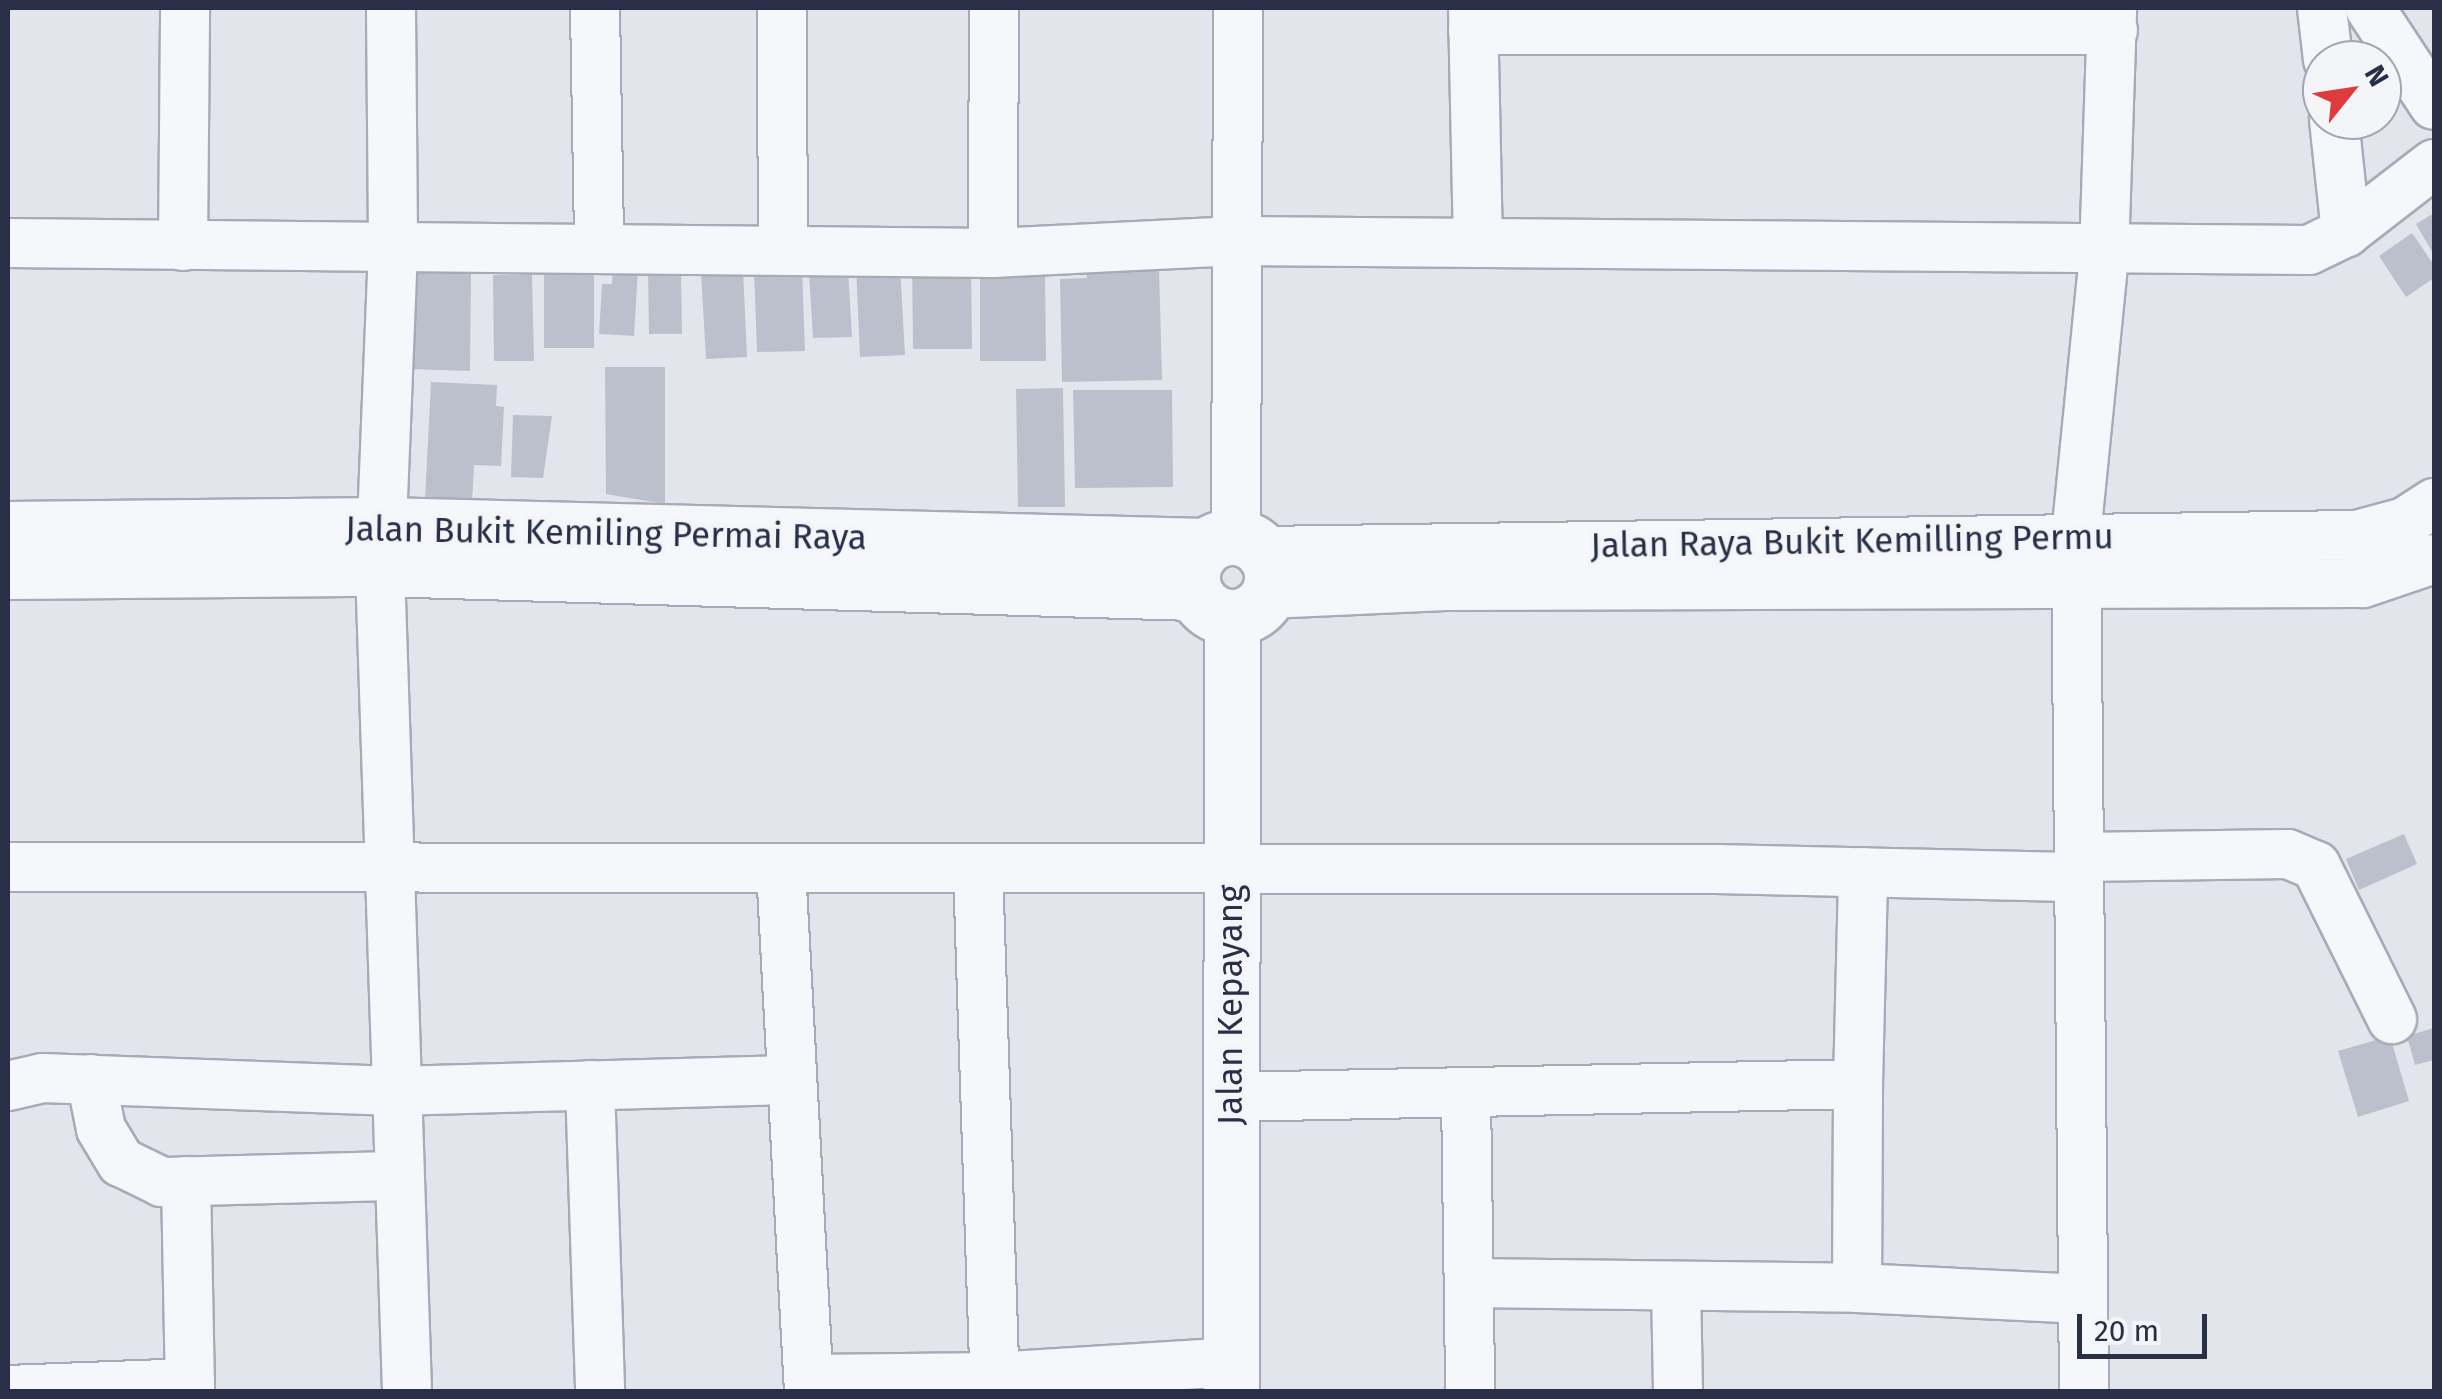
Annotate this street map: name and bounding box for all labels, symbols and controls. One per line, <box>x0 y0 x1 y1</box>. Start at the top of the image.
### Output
north arrow <box>2302 40 2402 140</box>
text: N <box>2358 59 2396 92</box>
street label: Jalan Bukit Kemiling Permai Raya <box>345 507 867 559</box>
street label: Jalan Raya Bukit Kemilling Permu <box>1590 515 2114 567</box>
street label: Jalan Kepayang <box>1209 885 1251 1125</box>
scale bar <box>2082 1294 2212 1356</box>
text: 20 m <box>2094 1313 2159 1349</box>

